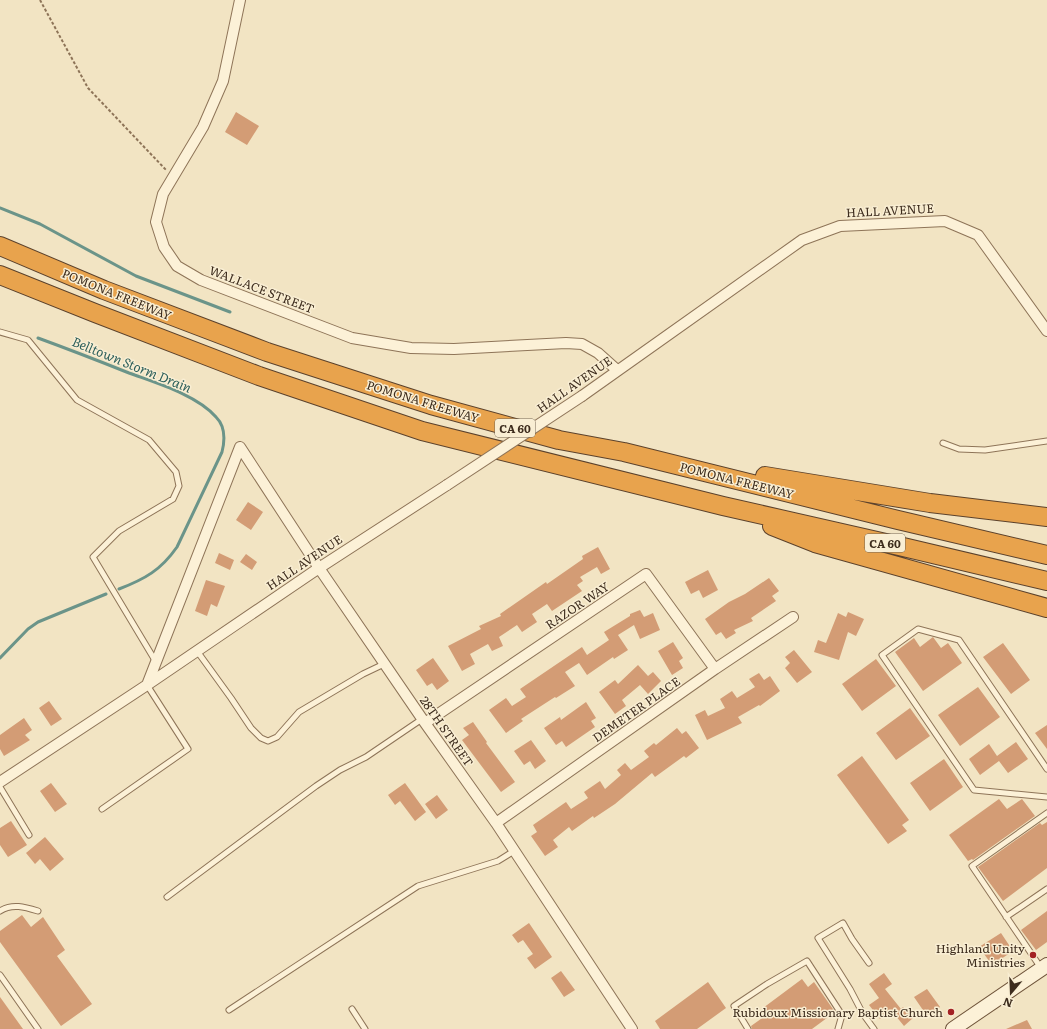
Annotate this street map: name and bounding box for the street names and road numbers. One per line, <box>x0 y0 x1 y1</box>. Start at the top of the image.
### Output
street label: HALL AVENUE <box>846 199 935 221</box>
street label: WALLACE STREET <box>207 261 317 317</box>
street label: POMONA FREEWAY <box>59 264 175 324</box>
street label: HALL AVENUE <box>533 351 615 417</box>
street label: POMONA FREEWAY <box>364 375 482 427</box>
road number: CA 60 <box>495 419 535 437</box>
street label: POMONA FREEWAY <box>678 457 796 503</box>
street label: HALL AVENUE <box>262 530 346 594</box>
road number: CA 60 <box>865 534 905 552</box>
street label: RAZOR WAY <box>541 577 613 633</box>
street label: DEMETER PLACE <box>589 672 684 746</box>
street label: 28TH STREET <box>416 692 478 770</box>

